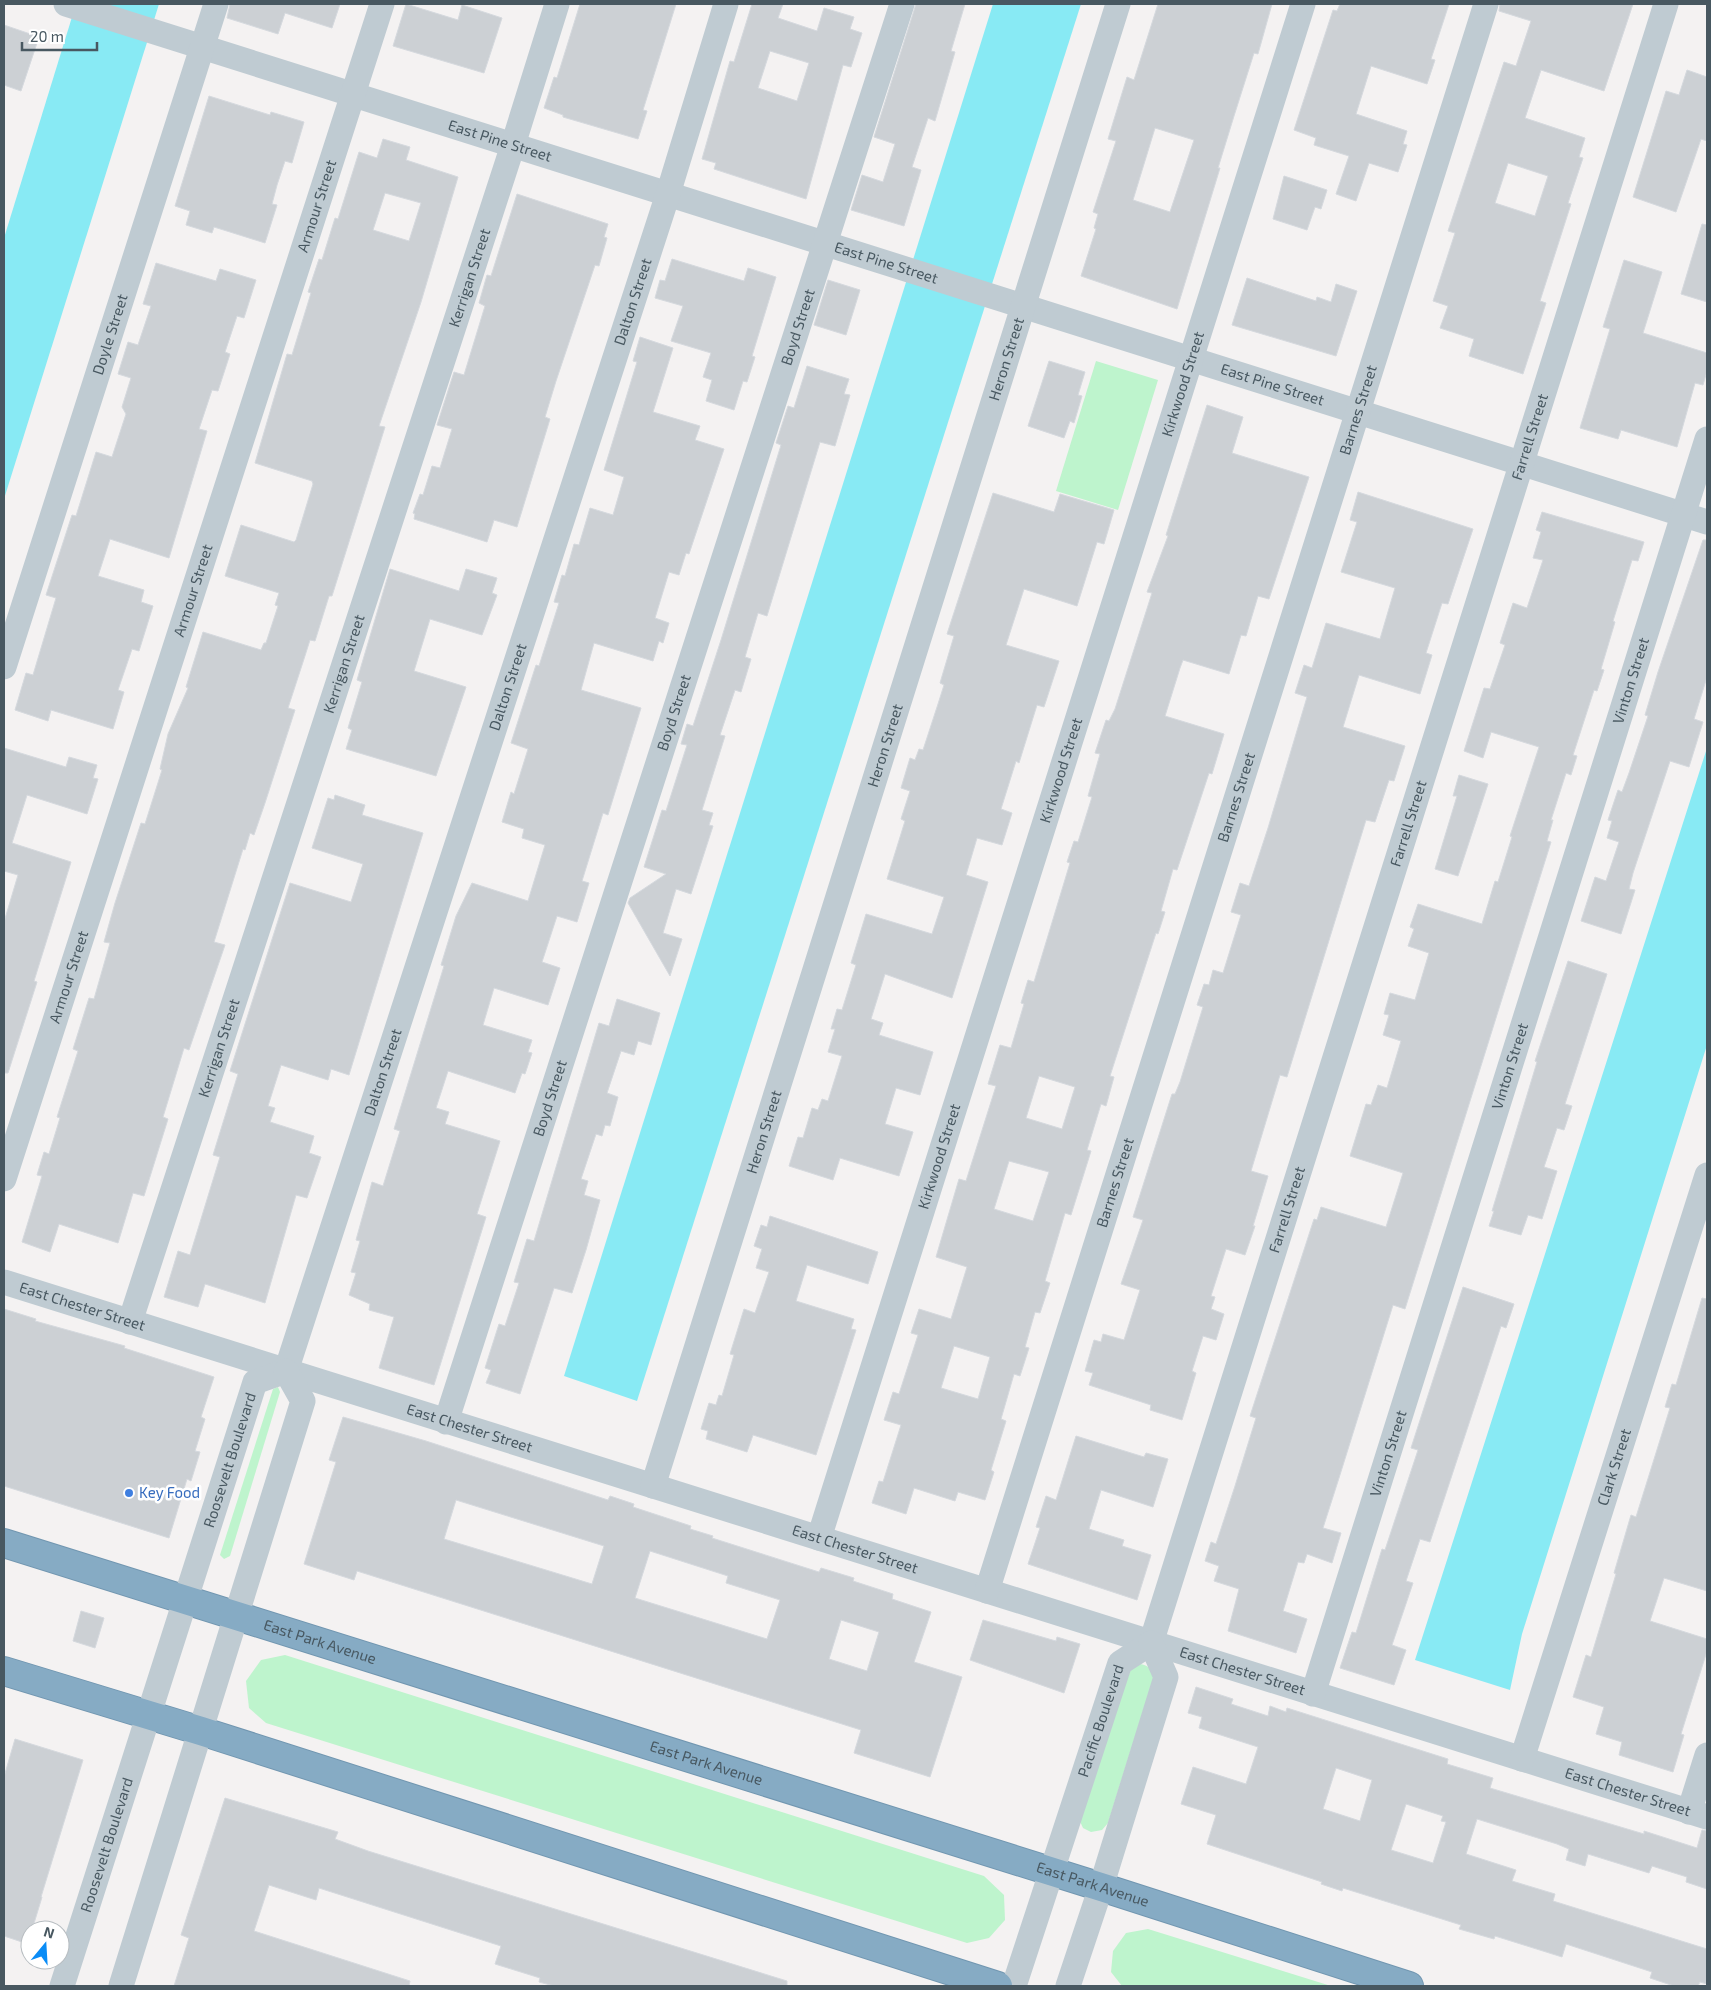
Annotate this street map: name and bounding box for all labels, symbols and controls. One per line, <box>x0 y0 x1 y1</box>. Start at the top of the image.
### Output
scale bar <box>22 20 98 52</box>
text: 20 m <box>30 27 64 45</box>
street label: East Pine Street <box>446 115 555 165</box>
street label: Armour Street <box>293 157 339 254</box>
street label: Kerrigan Street <box>444 226 493 329</box>
street label: East Pine Street <box>832 237 941 287</box>
street label: Dalton Street <box>609 255 655 347</box>
street label: Boyd Street <box>776 286 818 367</box>
street label: Doyle Street <box>88 291 131 377</box>
street label: Heron Street <box>984 315 1027 403</box>
street label: Kirkwood Street <box>1157 329 1207 439</box>
street label: East Pine Street <box>1219 359 1327 409</box>
street label: Barnes Street <box>1335 362 1380 457</box>
street label: Farrell Street <box>1507 391 1551 482</box>
street label: Armour Street <box>169 541 216 639</box>
street label: Kerrigan Street <box>319 612 368 715</box>
street label: Vinton Street <box>1608 635 1652 726</box>
street label: Dalton Street <box>484 641 530 733</box>
street label: Boyd Street <box>652 672 694 753</box>
street label: Heron Street <box>863 701 906 789</box>
street label: Kirkwood Street <box>1035 715 1085 825</box>
street label: Barnes Street <box>1213 750 1258 844</box>
street label: Farrell Street <box>1386 778 1430 869</box>
street label: Armour Street <box>45 928 91 1026</box>
street label: Kerrigan Street <box>194 996 243 1100</box>
street label: Vinton Street <box>1487 1020 1531 1111</box>
street label: Dalton Street <box>359 1026 405 1118</box>
street label: Boyd Street <box>528 1057 570 1139</box>
street label: Heron Street <box>742 1088 785 1176</box>
street label: Kirkwood Street <box>913 1101 964 1211</box>
street label: Barnes Street <box>1092 1135 1137 1229</box>
street label: Farrell Street <box>1264 1164 1308 1255</box>
street label: East Chester Street <box>17 1277 148 1334</box>
street label: Roosevelt Boulevard <box>199 1390 259 1530</box>
street label: East Chester Street <box>405 1399 535 1456</box>
street label: Vinton Street <box>1366 1408 1410 1499</box>
street label: Clark Street <box>1593 1426 1634 1508</box>
place label: Key Food <box>139 1483 200 1501</box>
marker: Key Food <box>123 1487 135 1499</box>
street label: East Chester Street <box>790 1520 921 1577</box>
street label: East Park Avenue <box>262 1615 379 1667</box>
street label: East Chester Street <box>1177 1642 1308 1698</box>
street label: Pacific Boulevard <box>1073 1662 1127 1779</box>
street label: East Park Avenue <box>648 1736 765 1788</box>
street label: East Chester Street <box>1563 1763 1693 1819</box>
street label: Roosevelt Boulevard <box>76 1775 136 1915</box>
street label: East Park Avenue <box>1034 1857 1152 1910</box>
north arrow <box>20 1920 70 1970</box>
text: N <box>42 1923 57 1942</box>

